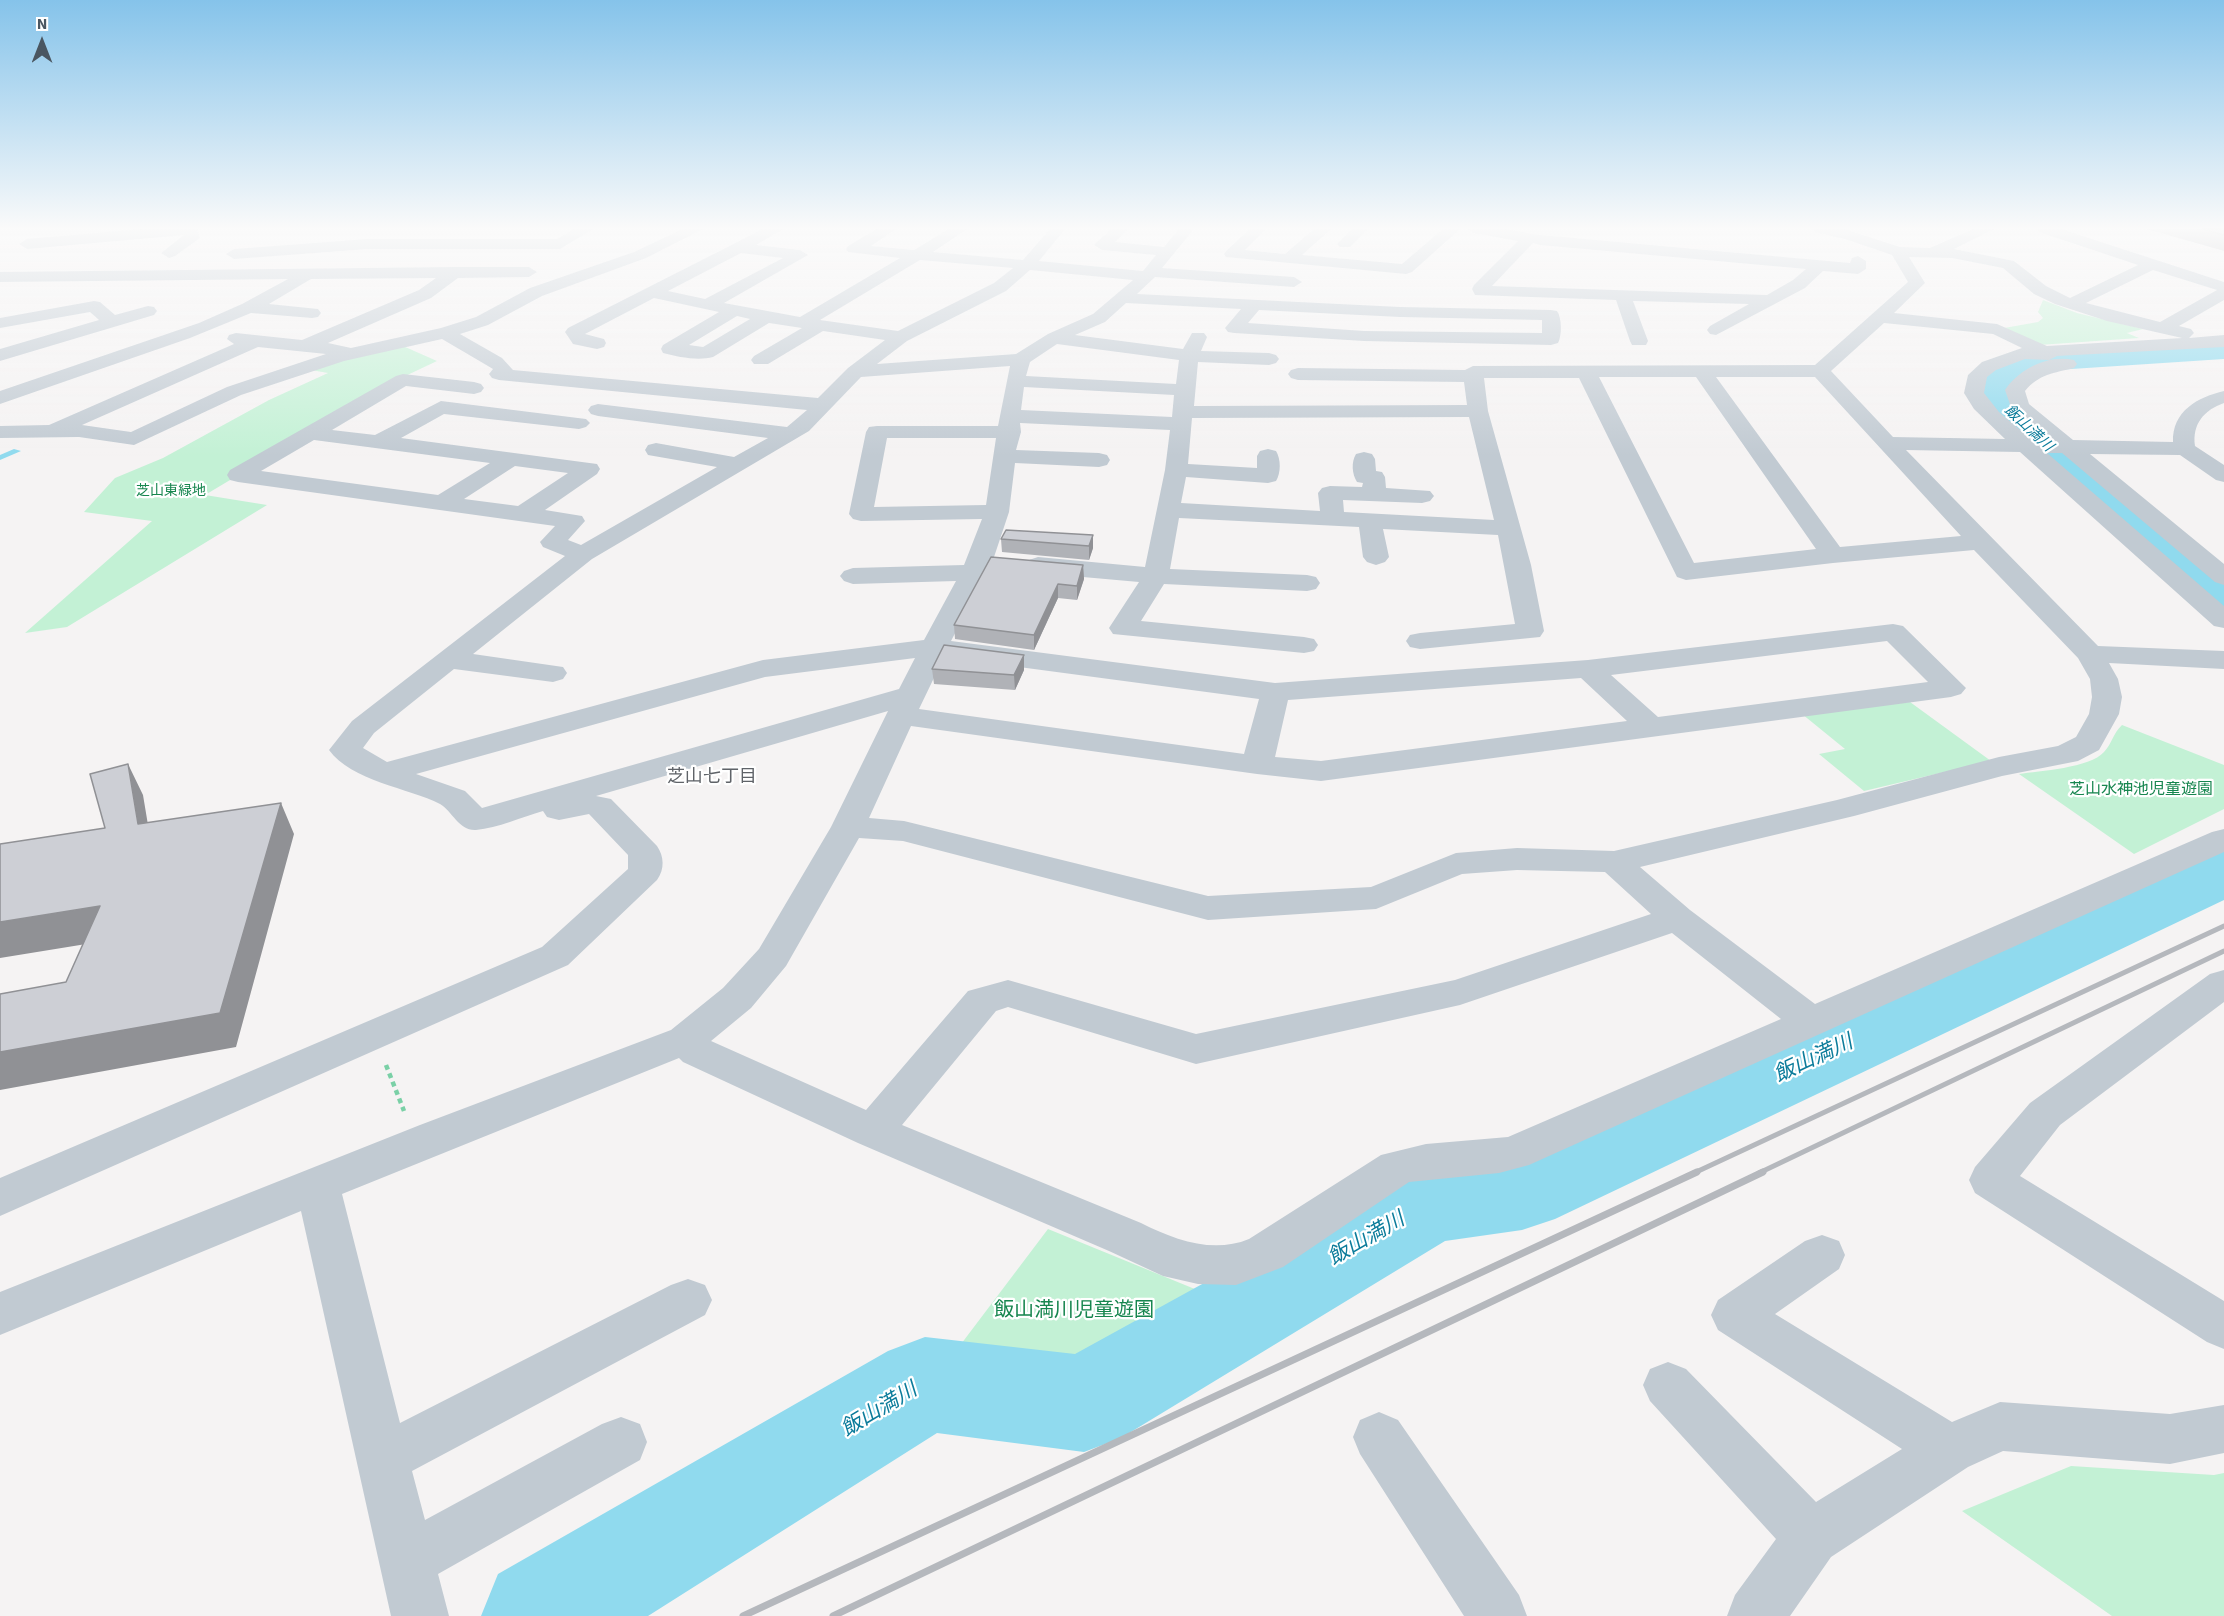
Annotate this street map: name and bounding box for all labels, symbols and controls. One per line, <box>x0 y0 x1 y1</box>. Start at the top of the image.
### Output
north arrow <box>12 12 72 72</box>
text: N <box>37 13 47 35</box>
water label: 飯山満川 <box>2000 402 2056 456</box>
park label: 芝山東緑地 <box>136 484 206 500</box>
district label: 芝山七丁目 <box>667 767 757 789</box>
park label: 芝山水神池児童遊園 <box>2069 780 2213 800</box>
water label: 飯山満川 <box>1771 1031 1857 1089</box>
water label: 飯山満川 <box>1324 1208 1410 1272</box>
park label: 飯山満川児童遊園 <box>994 1300 1154 1324</box>
water label: 飯山満川 <box>838 1379 922 1443</box>

